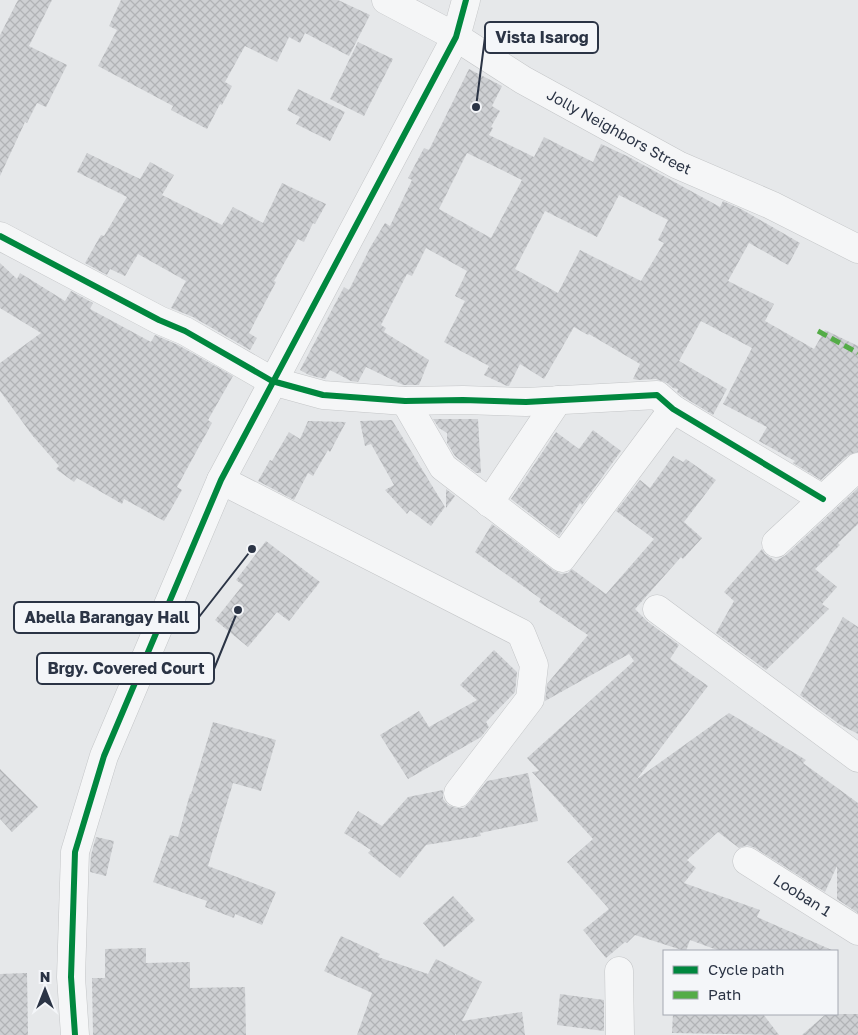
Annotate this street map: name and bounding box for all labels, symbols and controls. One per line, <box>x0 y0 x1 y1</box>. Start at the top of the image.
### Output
callout: Vista Isarog <box>485 22 598 53</box>
text: Vista Isarog <box>495 27 589 47</box>
street label: Jolly Neighbors Street <box>544 85 694 178</box>
callout: Abella Barangay Hall <box>14 602 199 633</box>
text: Abella Barangay Hall <box>25 607 190 627</box>
callout: Brgy. Covered Court <box>37 653 214 684</box>
text: Brgy. Covered Court <box>47 658 205 678</box>
street label: Looban 1 <box>770 870 835 920</box>
legend <box>663 950 838 1015</box>
text: Cycle path <box>708 960 784 978</box>
north arrow <box>20 965 70 1015</box>
text: N <box>40 968 50 985</box>
text: Path <box>708 985 741 1003</box>

